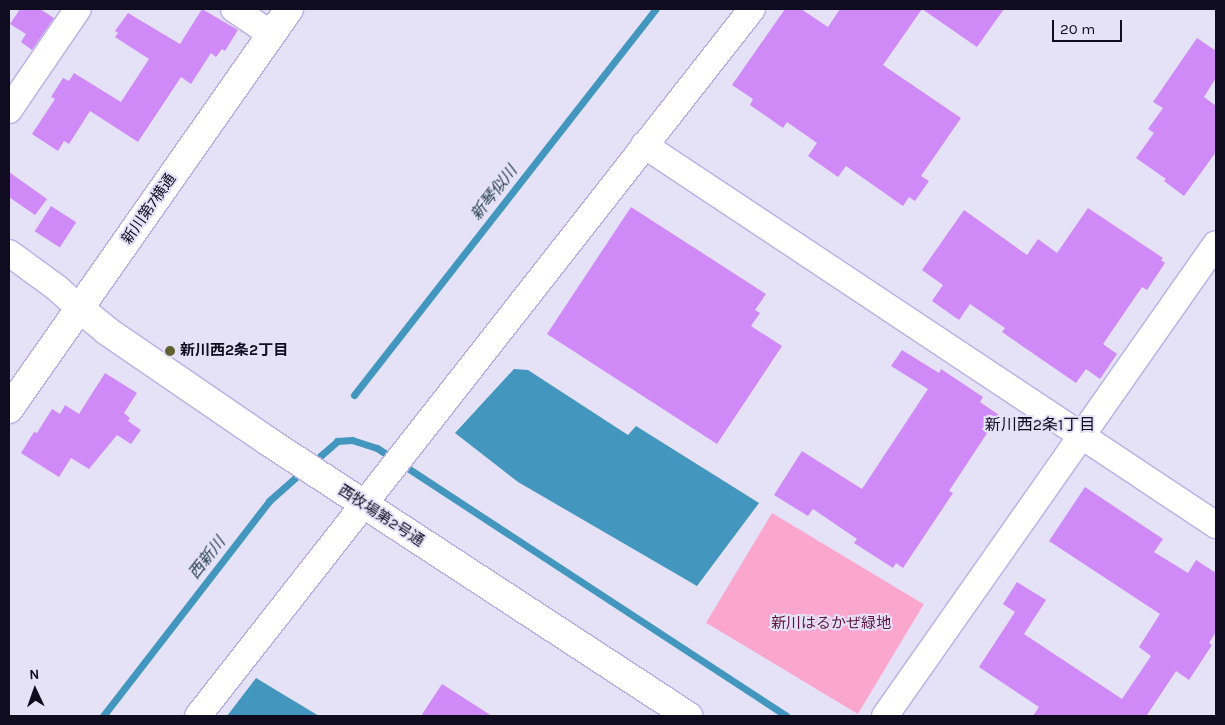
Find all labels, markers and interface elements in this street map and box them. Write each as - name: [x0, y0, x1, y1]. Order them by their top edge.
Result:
- scale bar: [1055, 10, 1125, 42]
- text: 20 m: [1060, 20, 1095, 38]
- water label: 新琴似川: [467, 162, 521, 224]
- street label: 新川第7横通: [118, 170, 180, 248]
- place label: 新川西2条2丁目: [180, 342, 288, 360]
- marker: 新川西2条2丁目: [164, 345, 176, 357]
- district label: 新川西2条1丁目: [985, 415, 1095, 435]
- street label: 西牧場第2号通: [335, 482, 427, 550]
- water label: 西新川: [185, 533, 229, 583]
- park label: 新川はるかぜ緑地: [771, 615, 891, 633]
- north arrow: [10, 665, 60, 715]
- text: N: [29, 666, 40, 683]

